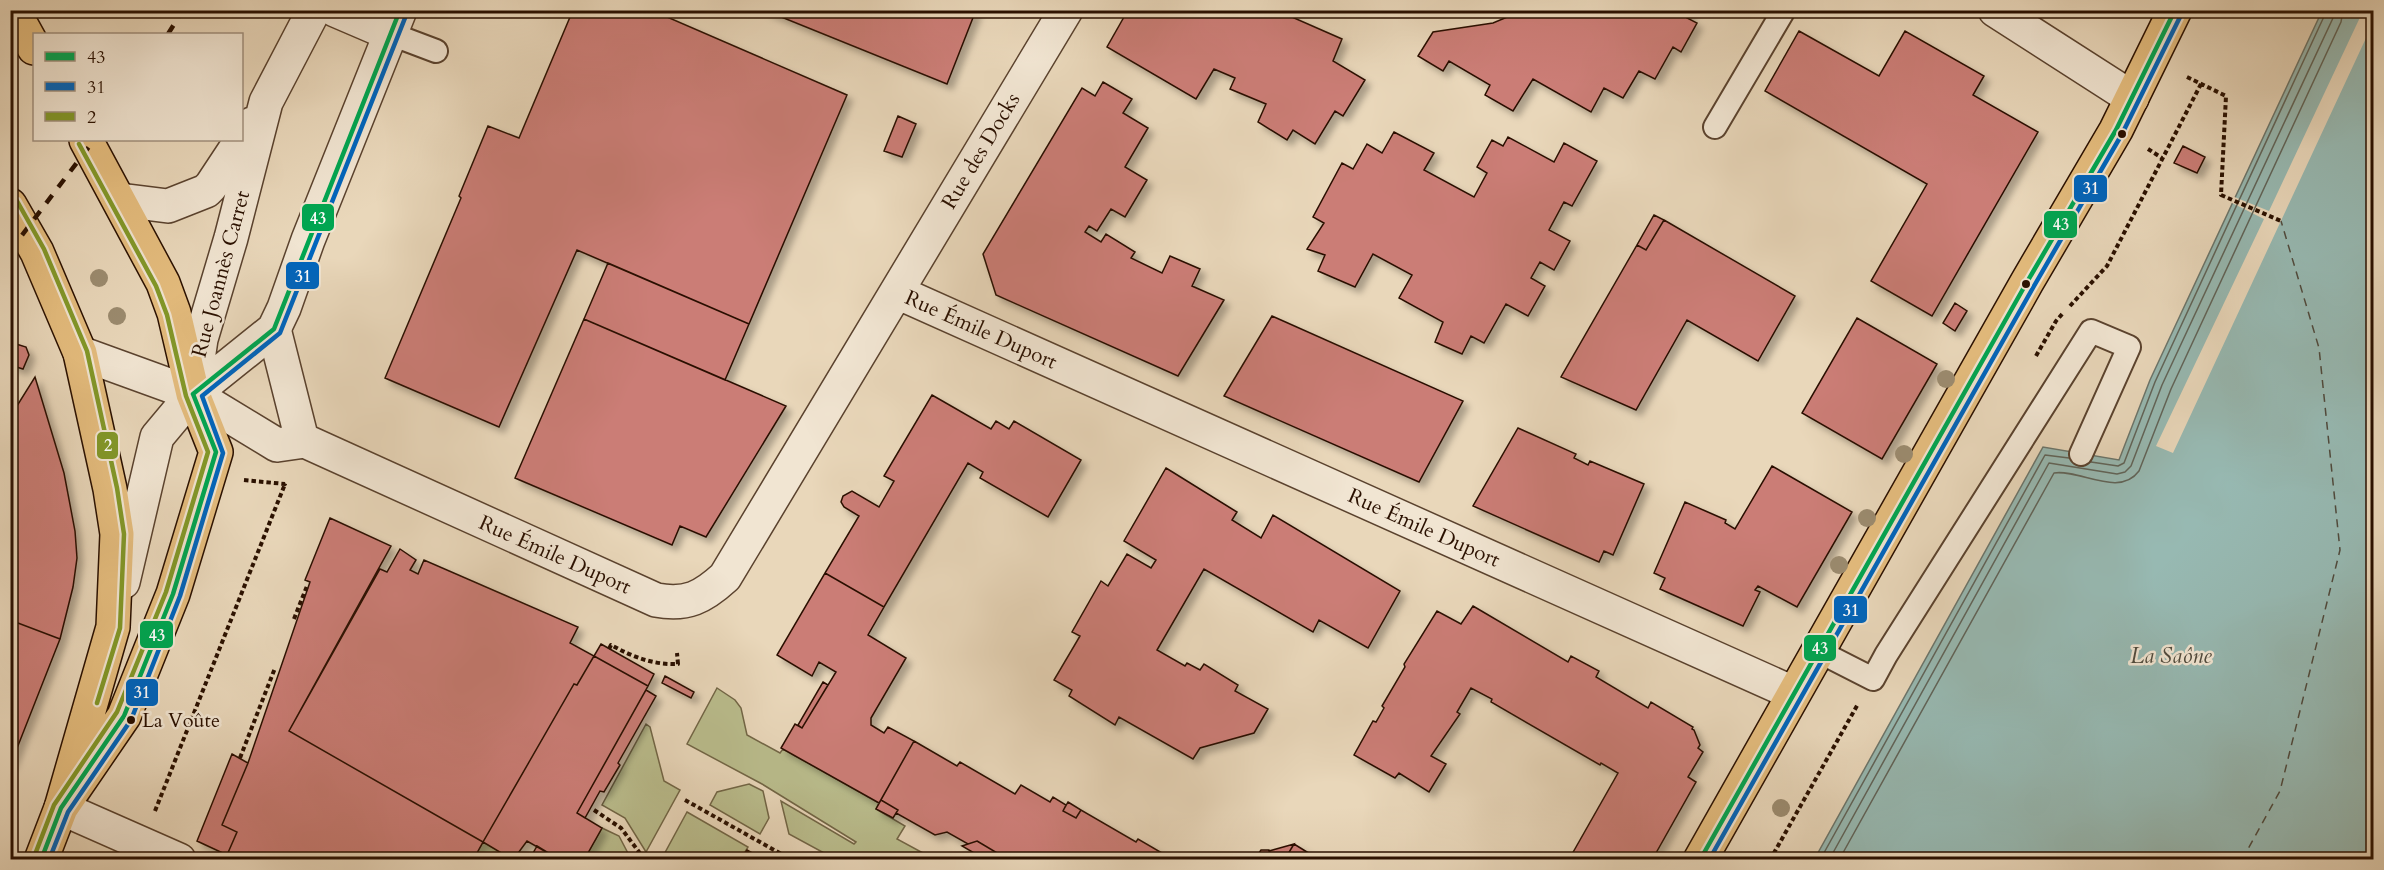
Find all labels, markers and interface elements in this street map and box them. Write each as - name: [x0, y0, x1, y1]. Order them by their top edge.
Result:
- legend: [33, 33, 243, 141]
- text: 43: [87, 45, 105, 70]
- text: 31: [87, 75, 105, 100]
- street label: Rue des Docks: [935, 87, 1027, 215]
- text: 2: [87, 105, 96, 130]
- unlabelled marker: [2116, 128, 2128, 140]
- line badge: 31: [2073, 174, 2108, 203]
- text: 31: [2083, 178, 2099, 200]
- street label: Rue Joannès Carret: [185, 187, 257, 361]
- line badge: 43: [301, 203, 335, 232]
- text: 43: [310, 208, 326, 230]
- line badge: 43: [2043, 210, 2078, 239]
- text: 43: [2053, 214, 2069, 236]
- line badge: 31: [285, 261, 320, 290]
- text: 31: [295, 266, 311, 288]
- unlabelled marker: [2020, 278, 2032, 290]
- street label: Rue Émile Duport: [900, 283, 1062, 377]
- line badge: 2: [96, 431, 119, 460]
- text: 2: [104, 435, 112, 457]
- street label: Rue Émile Duport: [1343, 481, 1505, 575]
- street label: Rue Émile Duport: [474, 508, 636, 602]
- line badge: 31: [1833, 595, 1868, 624]
- text: 31: [1843, 600, 1859, 622]
- line badge: 43: [139, 620, 174, 649]
- text: 43: [149, 625, 165, 647]
- line badge: 43: [1803, 634, 1837, 662]
- text: 43: [1812, 638, 1828, 660]
- water label: La Saône: [2130, 641, 2212, 671]
- line badge: 31: [125, 678, 159, 707]
- text: 31: [134, 682, 150, 704]
- place label: La Voûte: [142, 707, 220, 734]
- marker: La Voûte: [125, 714, 137, 726]

